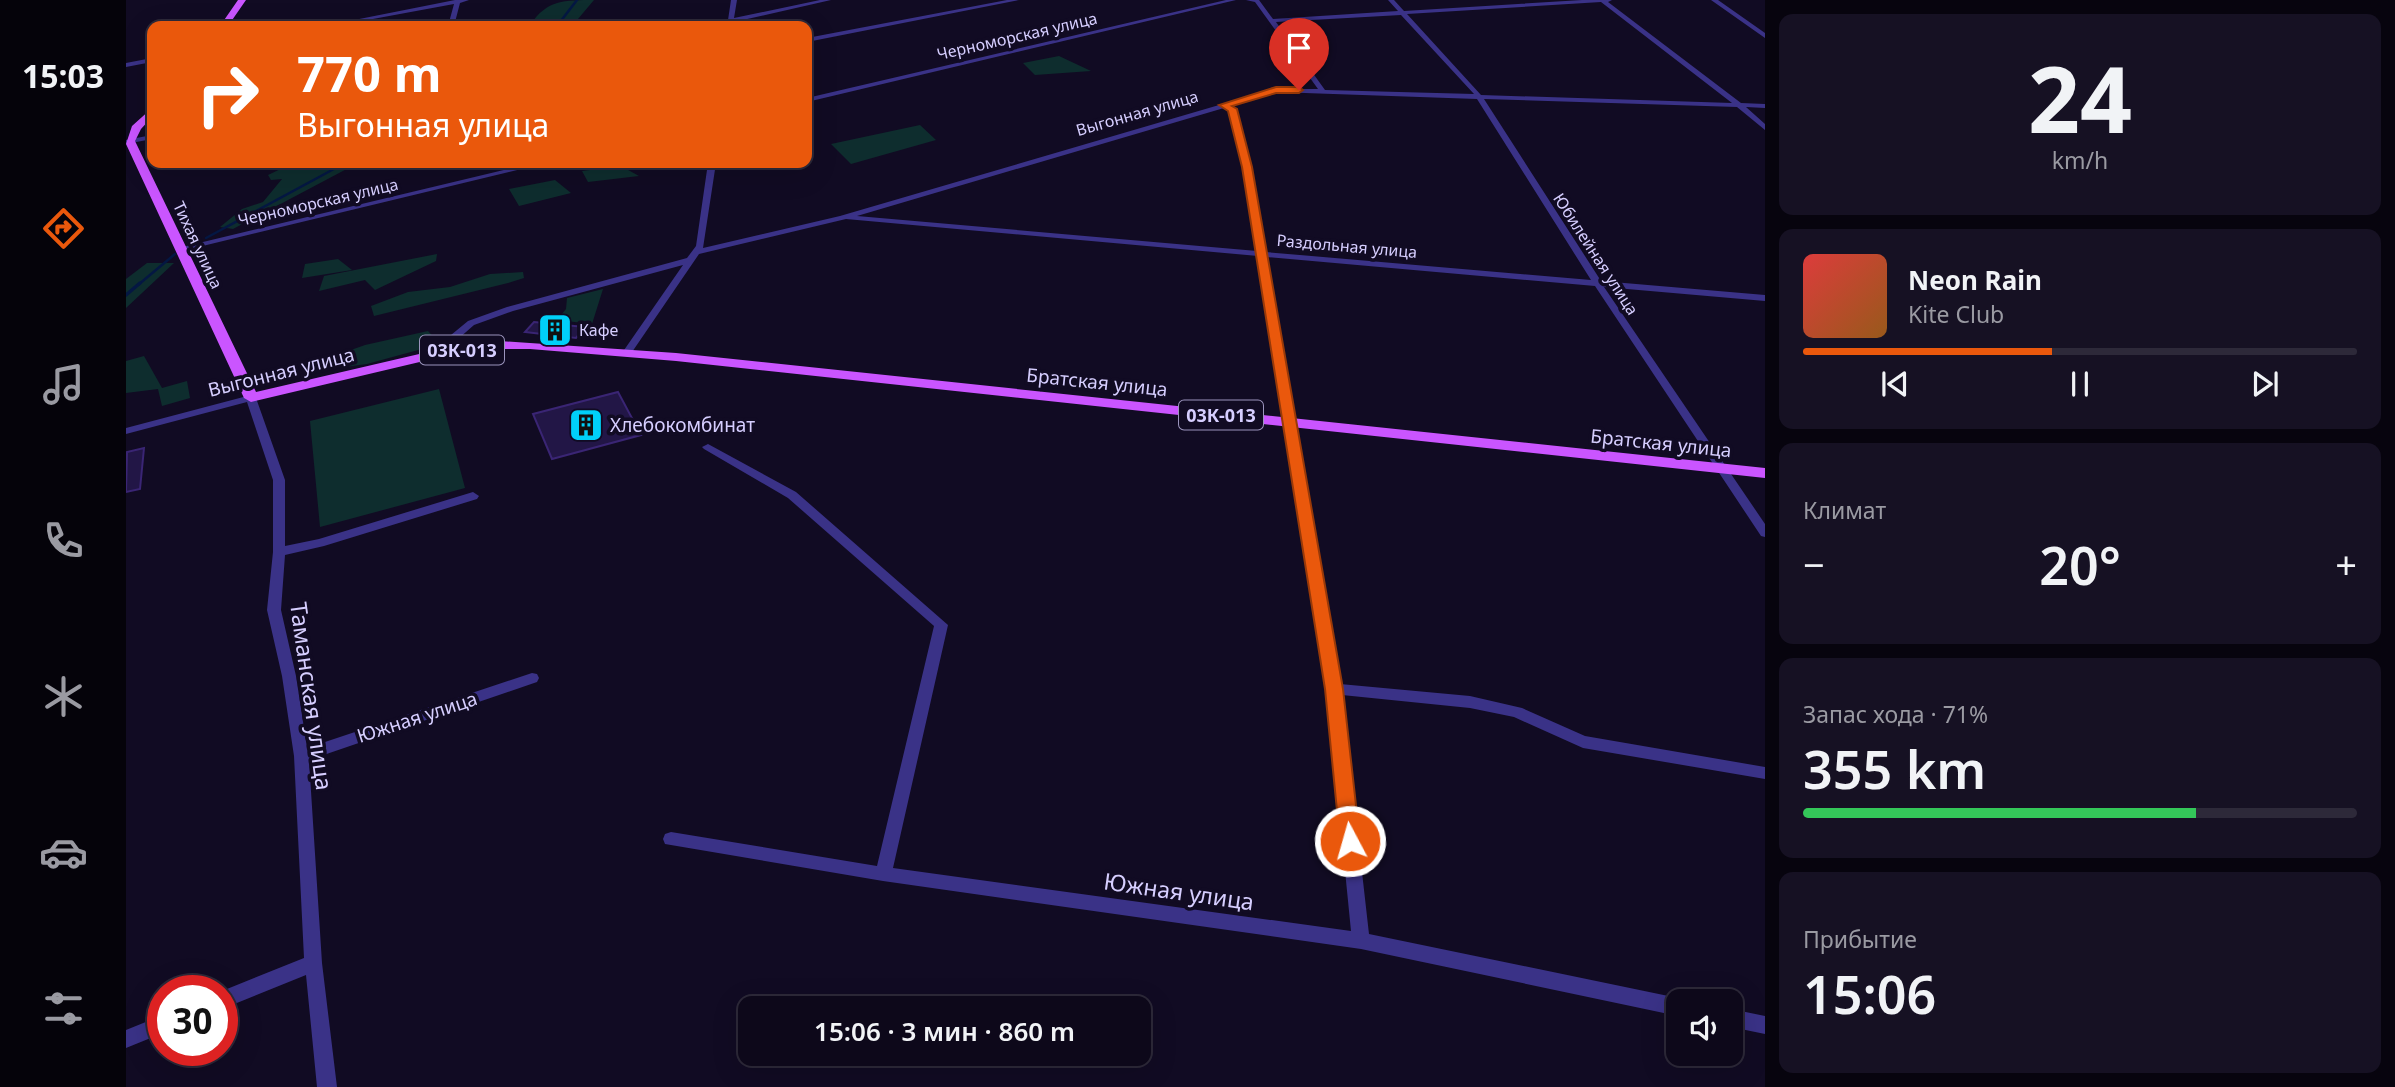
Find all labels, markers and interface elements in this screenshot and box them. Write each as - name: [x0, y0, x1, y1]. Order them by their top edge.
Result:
- street label: Черноморская улица: [935, 7, 1099, 65]
- pin: [1269, 18, 1329, 90]
- icon: arrive: [1280, 29, 1318, 67]
- text: 24: [2028, 36, 2132, 160]
- text: 770 m: [297, 40, 442, 106]
- icon: right: [182, 49, 273, 140]
- text: 15:03: [22, 54, 104, 97]
- street label: Выгонная улица: [1073, 85, 1201, 141]
- text: Выгонная улица: [297, 103, 549, 146]
- text: km/h: [2052, 144, 2108, 176]
- street label: Черноморская улица: [236, 173, 400, 231]
- street label: Юбилейная улица: [1548, 189, 1644, 319]
- street label: Тихая улица: [168, 198, 228, 292]
- icon: directions: [39, 204, 88, 253]
- street label: Раздольная улица: [1276, 229, 1418, 263]
- text: Neon Rain: [1908, 262, 2042, 298]
- text: Kite Club: [1908, 298, 2004, 330]
- building icon: Кафе: [536, 311, 574, 349]
- place label: Кафе: [579, 319, 619, 341]
- road number: 03К-013: [420, 336, 504, 364]
- street label: Выгонная улица: [205, 341, 357, 403]
- icon: music: [39, 360, 88, 409]
- street label: Братская улица: [1025, 362, 1169, 402]
- icon: previous: [1876, 365, 1914, 403]
- icon: pause: [2061, 365, 2099, 403]
- icon: next: [2246, 365, 2284, 403]
- road number: 03К-013: [1179, 400, 1263, 430]
- building icon: Хлебокомбинат: [567, 406, 605, 444]
- place label: Хлебокомбинат: [610, 412, 755, 438]
- street label: Братская улица: [1589, 423, 1733, 463]
- text: Климат: [1803, 494, 1886, 526]
- icon: phone: [39, 516, 88, 565]
- text: 20°: [2039, 529, 2121, 600]
- text: −: [1803, 538, 1825, 590]
- text: +: [2335, 538, 2357, 590]
- street label: Таманская улица: [283, 600, 341, 792]
- icon: climate: [39, 672, 88, 721]
- street label: Южная улица: [353, 685, 481, 749]
- text: Запас хода · 71%: [1803, 698, 1988, 730]
- text: 355 km: [1803, 733, 1986, 804]
- position arrow: [1313, 804, 1387, 878]
- icon: car: [39, 828, 88, 877]
- street label: Южная улица: [1102, 865, 1256, 917]
- text: Прибытие: [1803, 923, 1917, 955]
- text: 15:06: [1803, 958, 1936, 1029]
- speed limit sign: 30: [147, 975, 238, 1066]
- icon: filters: [39, 984, 88, 1033]
- map controls: [1666, 989, 1743, 1066]
- button: sound: [1666, 989, 1743, 1066]
- text: 15:06 · 3 мин · 860 m: [814, 1013, 1075, 1049]

